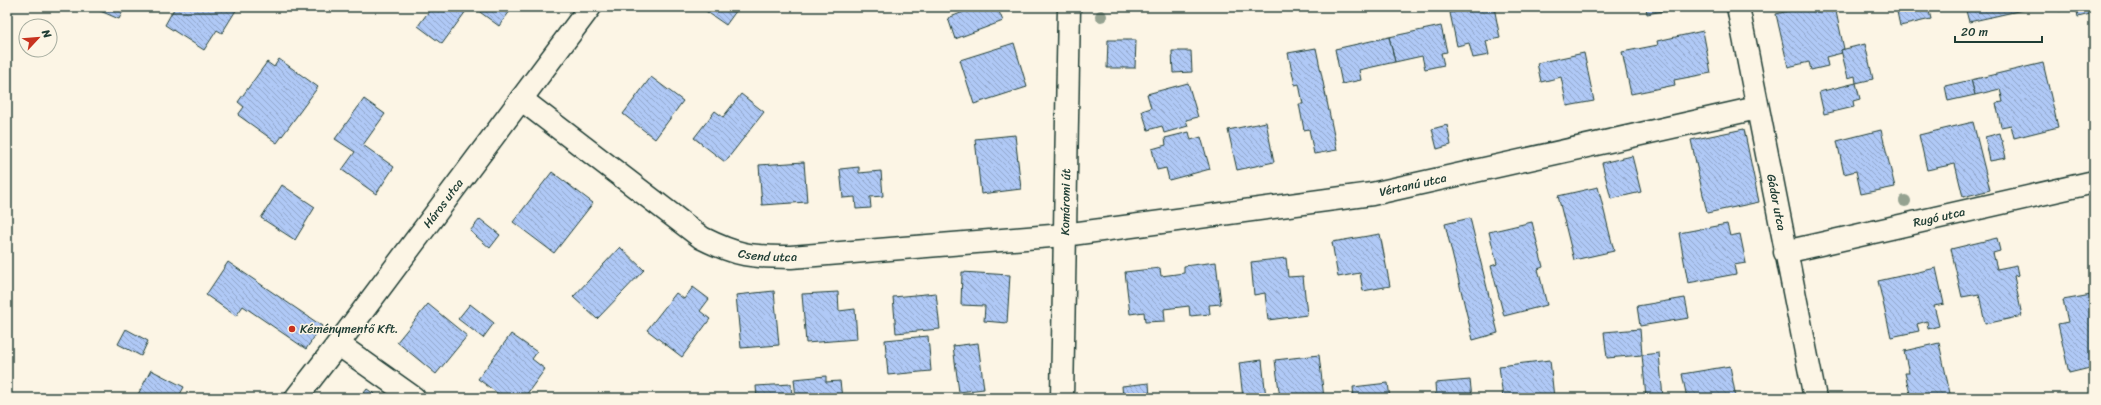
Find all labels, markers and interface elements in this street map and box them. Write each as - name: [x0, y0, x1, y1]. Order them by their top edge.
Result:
- north arrow: [18, 18, 58, 58]
- scale bar: [1955, 18, 2042, 44]
- text: 20 m: [1961, 21, 1988, 43]
- text: N: [36, 25, 57, 42]
- street label: Vértanú utca: [1377, 167, 1449, 203]
- street label: Komáromi út: [1054, 168, 1077, 236]
- street label: Gádor utca: [1760, 172, 1793, 232]
- street label: Háros utca: [417, 174, 469, 233]
- street label: Rugó utca: [1911, 201, 1967, 234]
- street label: Csend utca: [736, 242, 798, 268]
- place label: Kéménymentő Kft.: [300, 318, 398, 340]
- marker: Kéménymentő Kft.: [287, 324, 297, 334]

